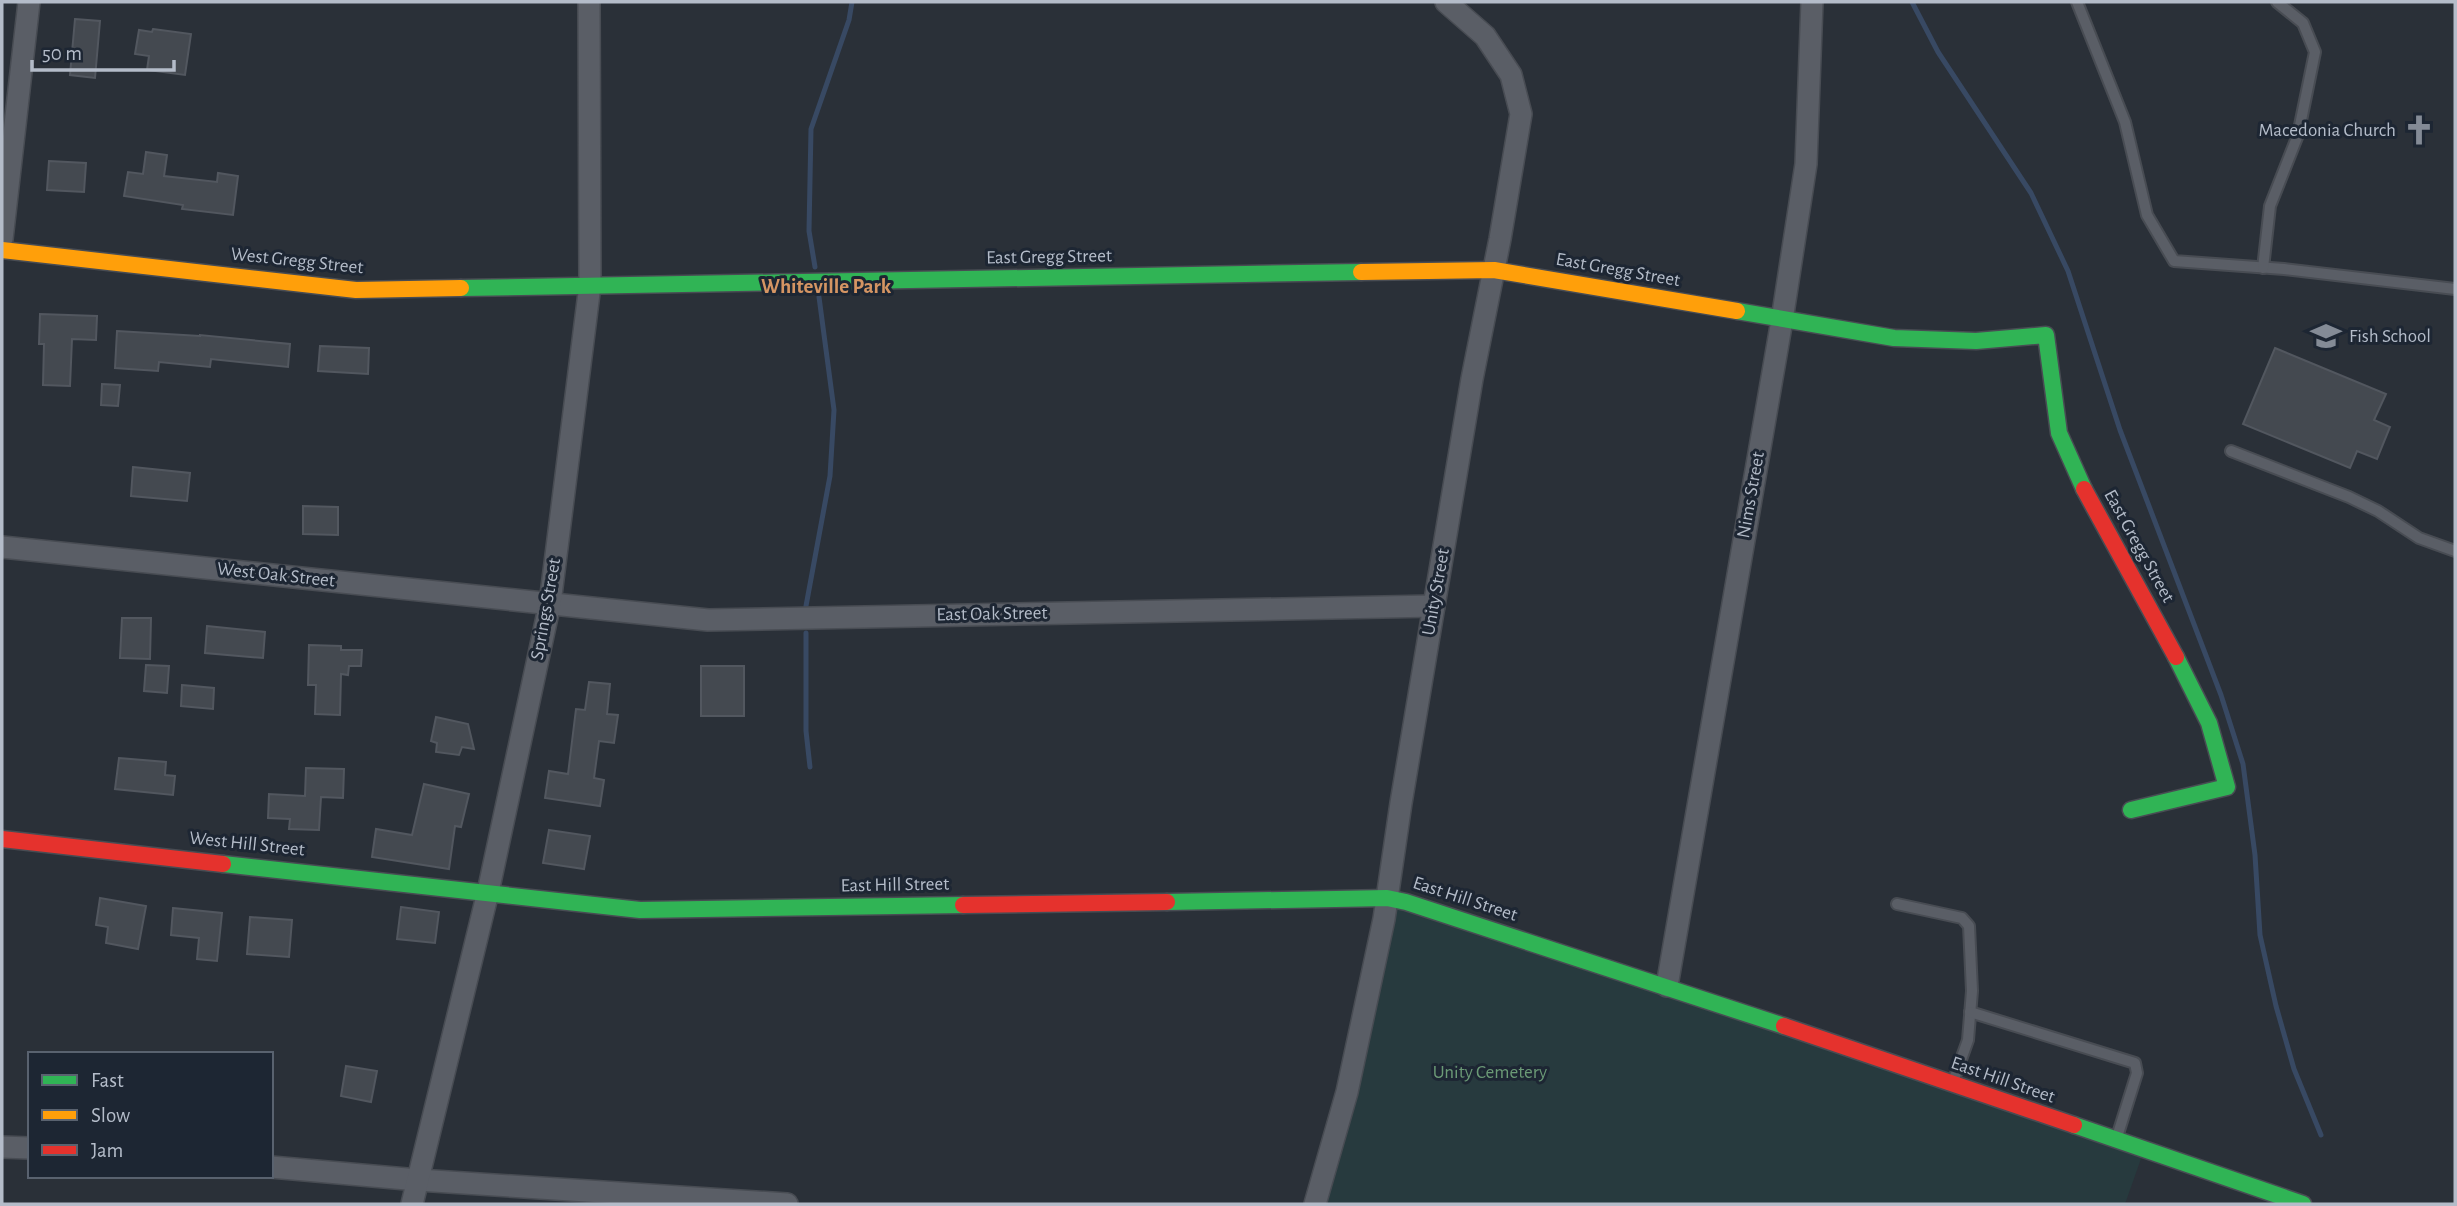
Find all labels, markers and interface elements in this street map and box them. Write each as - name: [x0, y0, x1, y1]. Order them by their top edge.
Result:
- scale bar: [32, 28, 173, 72]
- text: 50 m: [42, 43, 82, 64]
- church icon: Macedonia Church: [2402, 113, 2436, 147]
- place label: Macedonia Church: [2258, 121, 2396, 140]
- street label: West Gregg Street: [230, 245, 364, 277]
- street label: East Gregg Street: [986, 246, 1112, 268]
- street label: East Gregg Street: [1554, 250, 1682, 290]
- district label: Whiteville Park: [761, 276, 892, 297]
- school or university icon: Fish School: [2309, 319, 2343, 353]
- place label: Fish School: [2349, 327, 2431, 346]
- street label: Nims Street: [1734, 450, 1768, 540]
- street label: East Gregg Street: [2100, 486, 2178, 606]
- street label: Unity Street: [1419, 547, 1453, 637]
- street label: Springs Street: [528, 557, 564, 661]
- street label: West Oak Street: [216, 559, 336, 591]
- street label: East Oak Street: [936, 604, 1048, 624]
- street label: West Hill Street: [188, 828, 306, 860]
- street label: East Hill Street: [1410, 873, 1520, 925]
- street label: East Hill Street: [841, 875, 949, 895]
- legend: [28, 1052, 273, 1178]
- street label: East Hill Street: [1949, 1053, 2057, 1107]
- park label: Unity Cemetery: [1433, 1063, 1547, 1082]
- text: Fast: [91, 1070, 124, 1091]
- text: Slow: [91, 1105, 130, 1126]
- text: Jam: [91, 1140, 123, 1161]

